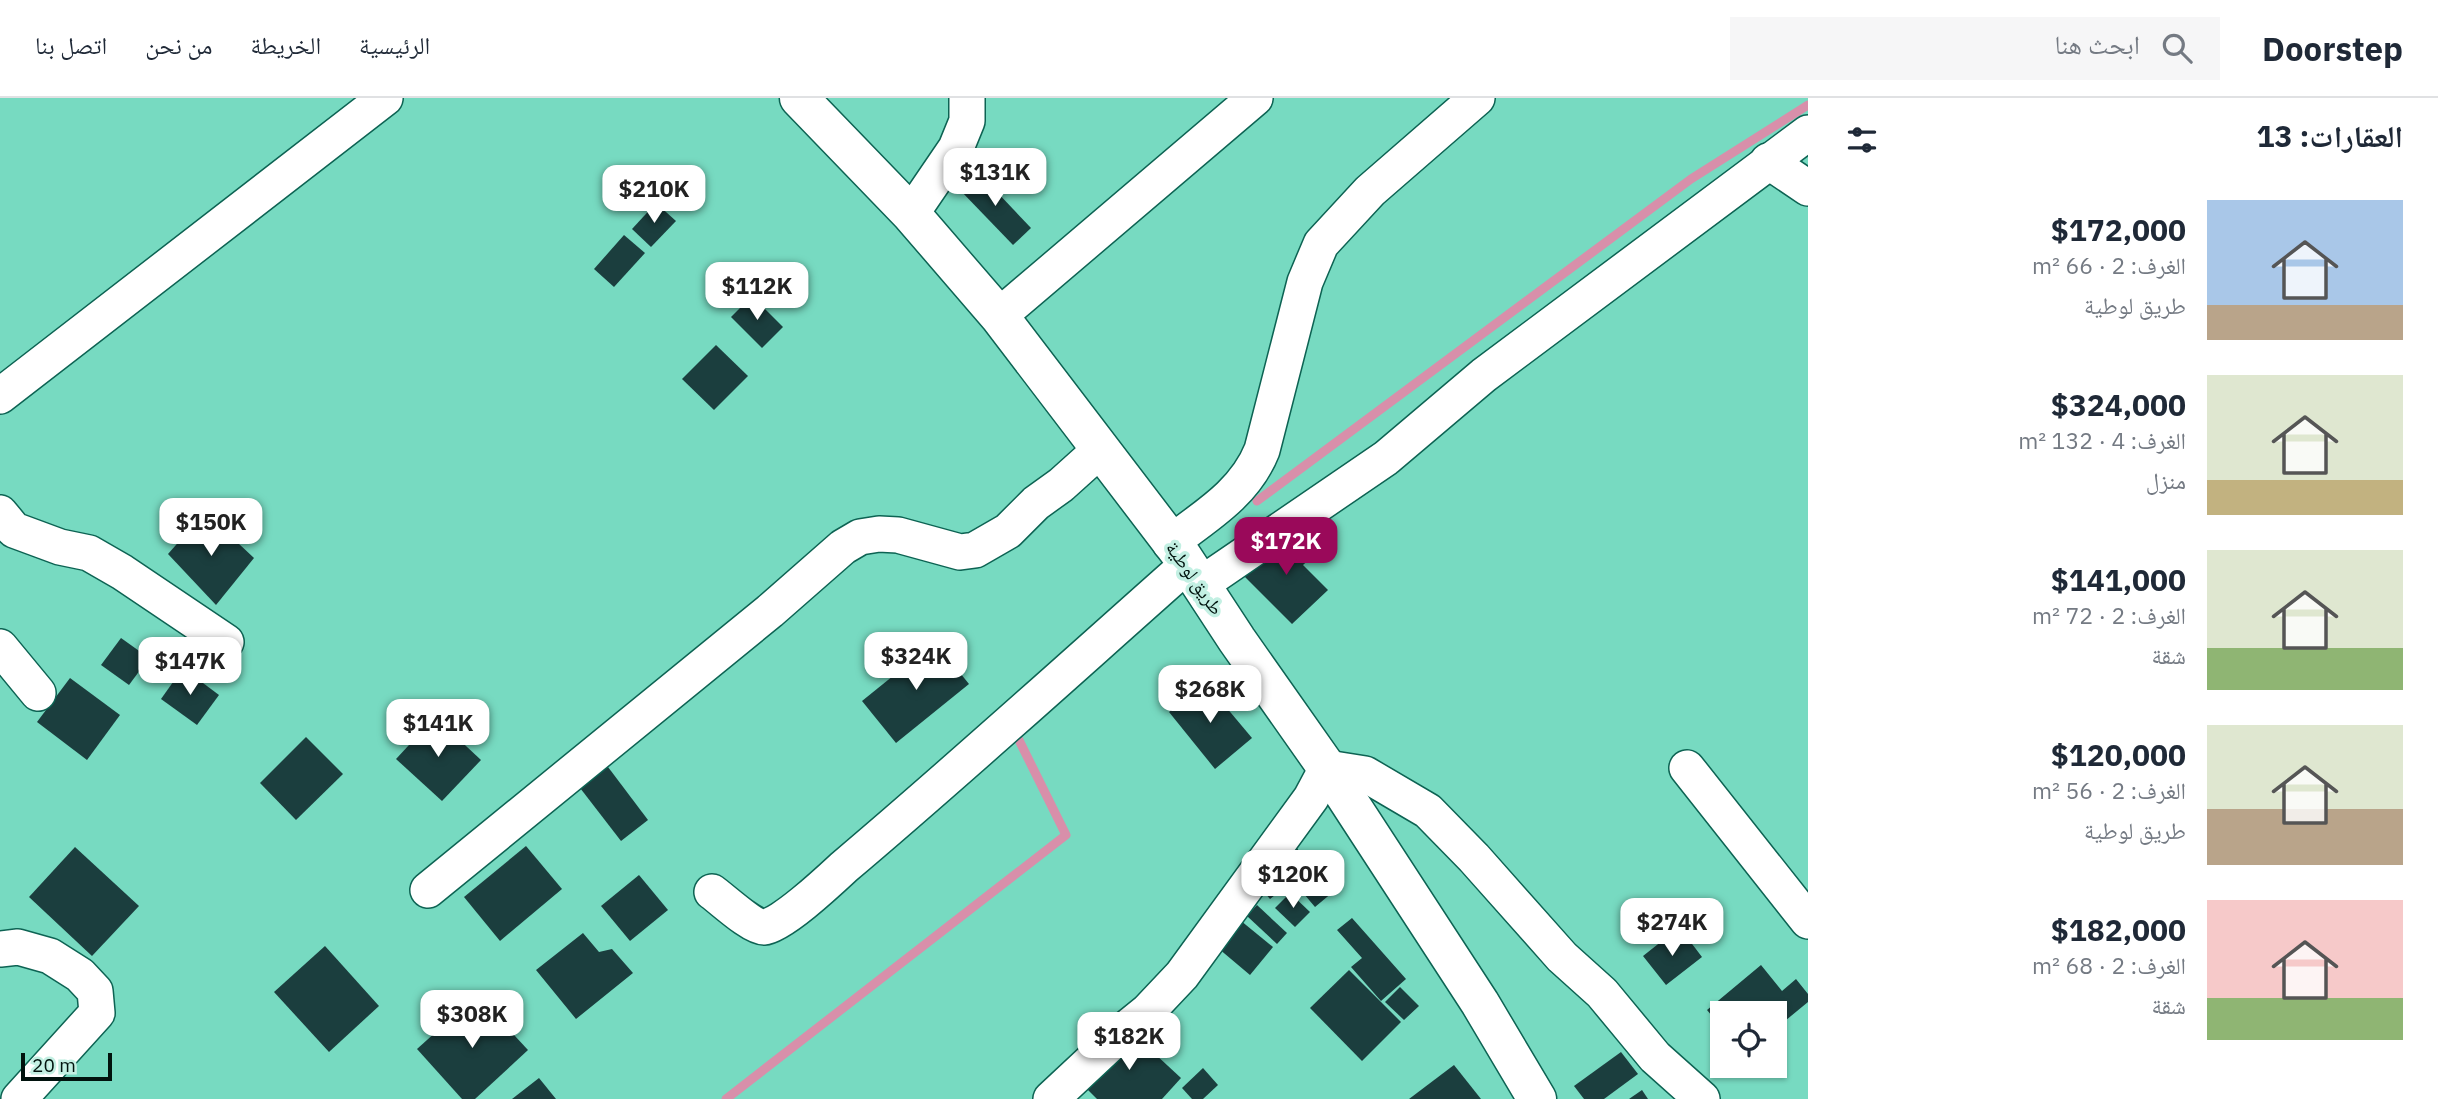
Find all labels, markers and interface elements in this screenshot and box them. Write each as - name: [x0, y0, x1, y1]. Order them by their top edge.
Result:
- search box: [1730, 17, 2220, 80]
- text: ابحث هنا: [2055, 27, 2140, 61]
- text: Doorstep: [2262, 27, 2403, 70]
- text: اتصل بنا: [35, 29, 107, 61]
- text: من نحن: [145, 29, 212, 61]
- text: الخريطة: [250, 29, 321, 61]
- text: الرئيسية: [359, 29, 430, 61]
- icon: search: [2158, 29, 2196, 67]
- text: العقارات: 13: [2257, 116, 2403, 155]
- icon: filters: [1843, 121, 1881, 159]
- pin: $131K: [946, 148, 1044, 208]
- text: $131K: [959, 156, 1031, 186]
- pin: $210K: [605, 166, 703, 225]
- text: $210K: [618, 173, 690, 203]
- text: $172,000: [2051, 210, 2186, 249]
- icon: home: [2263, 228, 2347, 312]
- text: الغرف: 2 · 66 m²: [2032, 250, 2186, 280]
- pin: $112K: [708, 262, 806, 322]
- text: $112K: [721, 270, 793, 300]
- text: طريق لوطية: [2084, 290, 2186, 320]
- text: $324,000: [2051, 385, 2186, 424]
- icon: home: [2263, 403, 2347, 487]
- text: الغرف: 4 · 132 m²: [2018, 425, 2186, 455]
- text: منزل: [2146, 465, 2186, 495]
- pin: $150K: [162, 498, 260, 558]
- text: $150K: [175, 506, 247, 536]
- pin: $172K: [1237, 518, 1335, 577]
- text: $172K: [1250, 525, 1322, 555]
- street label: طريق لوطية: [1161, 537, 1229, 619]
- text: $141,000: [2051, 560, 2186, 599]
- icon: home: [2263, 578, 2347, 662]
- text: الغرف: 2 · 72 m²: [2032, 600, 2186, 630]
- pin: $324K: [867, 632, 965, 692]
- pin: $147K: [141, 638, 239, 697]
- text: $324K: [880, 640, 952, 670]
- text: شقة: [2152, 640, 2186, 670]
- text: $147K: [154, 645, 226, 675]
- pin: $268K: [1161, 666, 1259, 725]
- text: $268K: [1174, 673, 1246, 703]
- pin: $141K: [389, 700, 487, 759]
- text: $141K: [402, 707, 474, 737]
- text: $120,000: [2051, 735, 2186, 774]
- icon: home: [2263, 753, 2347, 837]
- text: الغرف: 2 · 56 m²: [2032, 775, 2186, 805]
- text: طريق لوطية: [2084, 815, 2186, 845]
- pin: $120K: [1244, 850, 1342, 910]
- text: $120K: [1257, 858, 1329, 888]
- pin: $274K: [1623, 898, 1721, 958]
- text: $274K: [1636, 906, 1708, 936]
- text: $182,000: [2051, 910, 2186, 949]
- icon: home: [2263, 928, 2347, 1012]
- text: الغرف: 2 · 68 m²: [2032, 950, 2186, 980]
- pin: $308K: [423, 990, 521, 1050]
- text: شقة: [2152, 990, 2186, 1020]
- text: $308K: [436, 998, 508, 1028]
- map controls: [1710, 1001, 1787, 1078]
- button: locate: [1710, 1001, 1787, 1078]
- pin: $182K: [1080, 1012, 1178, 1072]
- text: $182K: [1093, 1020, 1165, 1050]
- scale bar: [21, 1050, 112, 1082]
- text: 20 m: [32, 1053, 76, 1077]

